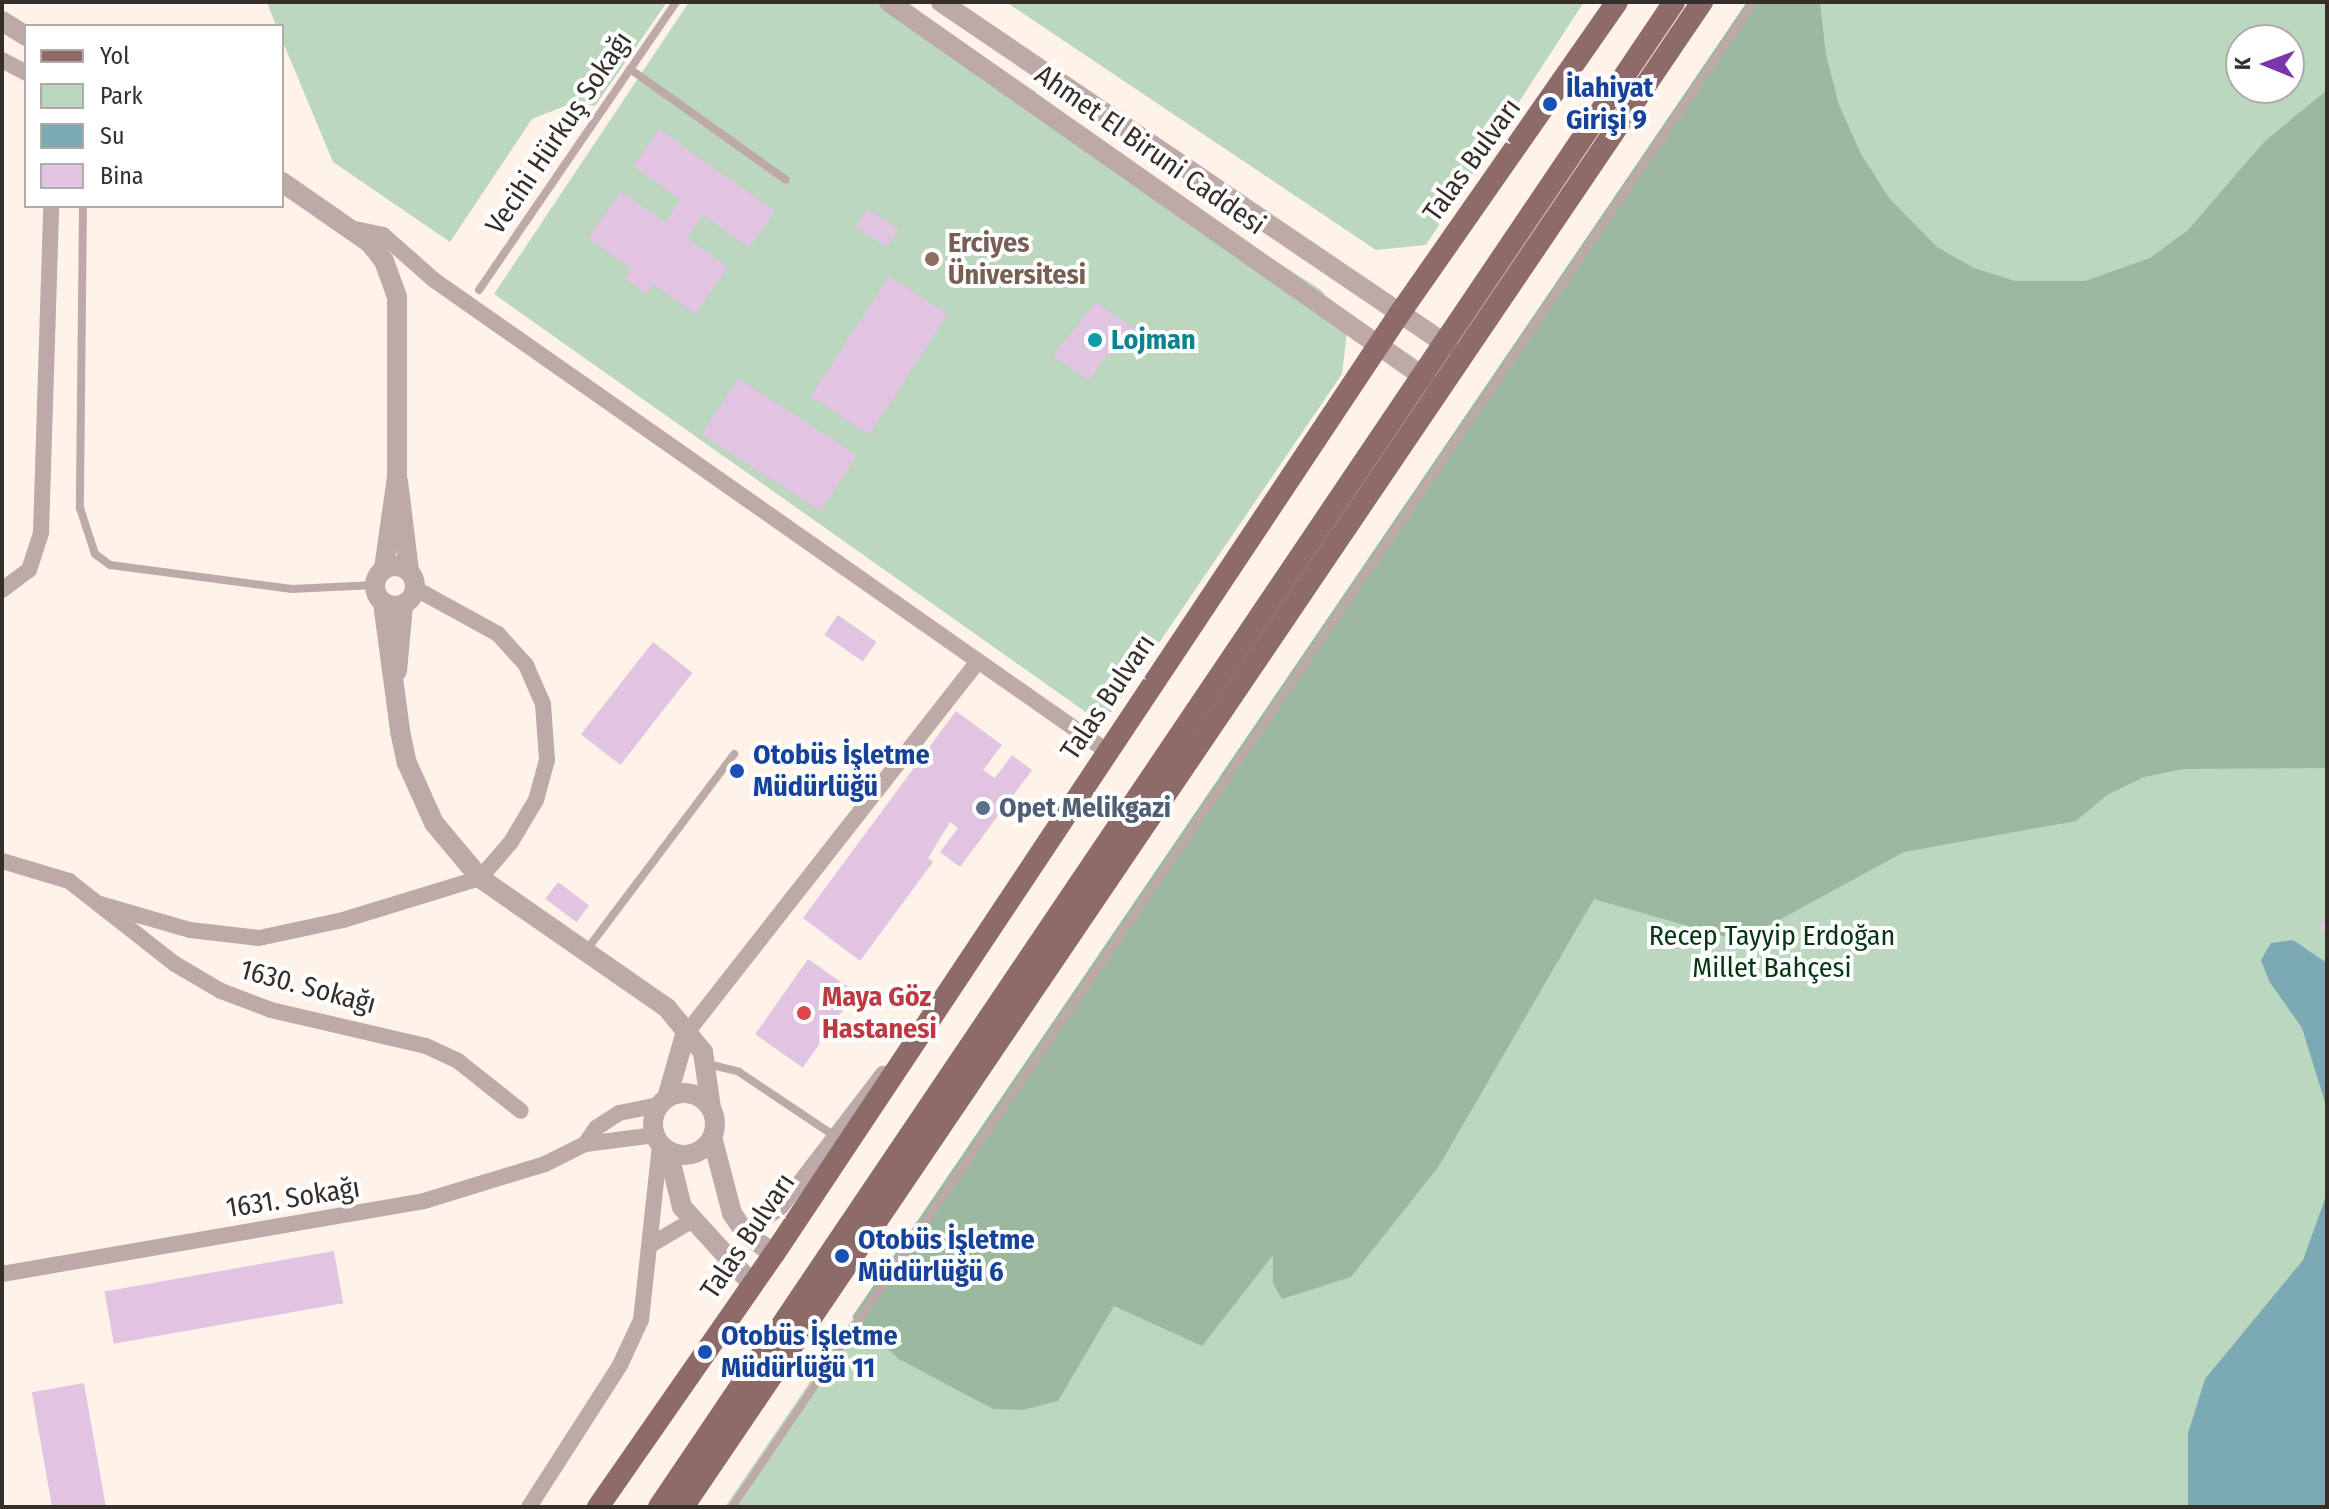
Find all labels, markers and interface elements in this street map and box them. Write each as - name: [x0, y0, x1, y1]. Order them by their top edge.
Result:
- legend: [24, 24, 284, 208]
- north arrow: [2225, 24, 2305, 104]
- street label: Vecihi Hürkuş Sokağı: [479, 25, 639, 241]
- text: Yol: [100, 42, 130, 70]
- text: K: [2229, 57, 2256, 70]
- street label: Ahmet El Biruni Caddesi: [1028, 58, 1272, 242]
- place label: İlahiyat Girişi 9: [1566, 71, 1653, 137]
- text: Park: [100, 82, 143, 110]
- street label: Talas Bulvarı: [1416, 92, 1528, 228]
- marker: İlahiyat Girişi 9: [1541, 95, 1559, 113]
- text: Su: [100, 122, 124, 150]
- text: Bina: [100, 162, 144, 190]
- place label: Erciyes Üniversitesi: [948, 226, 1086, 292]
- marker: Erciyes Üniversitesi: [923, 250, 941, 268]
- place label: Lojman: [1111, 323, 1196, 357]
- marker: Lojman: [1086, 331, 1104, 349]
- street label: Talas Bulvarı: [1054, 628, 1162, 766]
- place label: Otobüs İşletme Müdürlüğü: [753, 738, 930, 804]
- marker: Otobüs İşletme Müdürlüğü: [728, 762, 746, 780]
- place label: Opet Melikgazi: [999, 791, 1171, 825]
- marker: Opet Melikgazi: [974, 799, 992, 817]
- park label: Recep Tayyip Erdoğan Millet Bahçesi: [1649, 919, 1895, 985]
- street label: 1630. Sokağı: [236, 953, 380, 1021]
- place label: Maya Göz Hastanesi: [822, 980, 937, 1046]
- marker: Maya Göz Hastanesi: [793, 1002, 815, 1024]
- street label: Talas Bulvarı: [694, 1167, 802, 1305]
- street label: 1631. Sokağı: [224, 1171, 362, 1225]
- place label: Otobüs İşletme Müdürlüğü 6: [858, 1223, 1035, 1289]
- marker: Otobüs İşletme Müdürlüğü 6: [833, 1247, 851, 1265]
- place label: Otobüs İşletme Müdürlüğü 11: [721, 1319, 898, 1385]
- marker: Otobüs İşletme Müdürlüğü 11: [696, 1343, 714, 1361]

